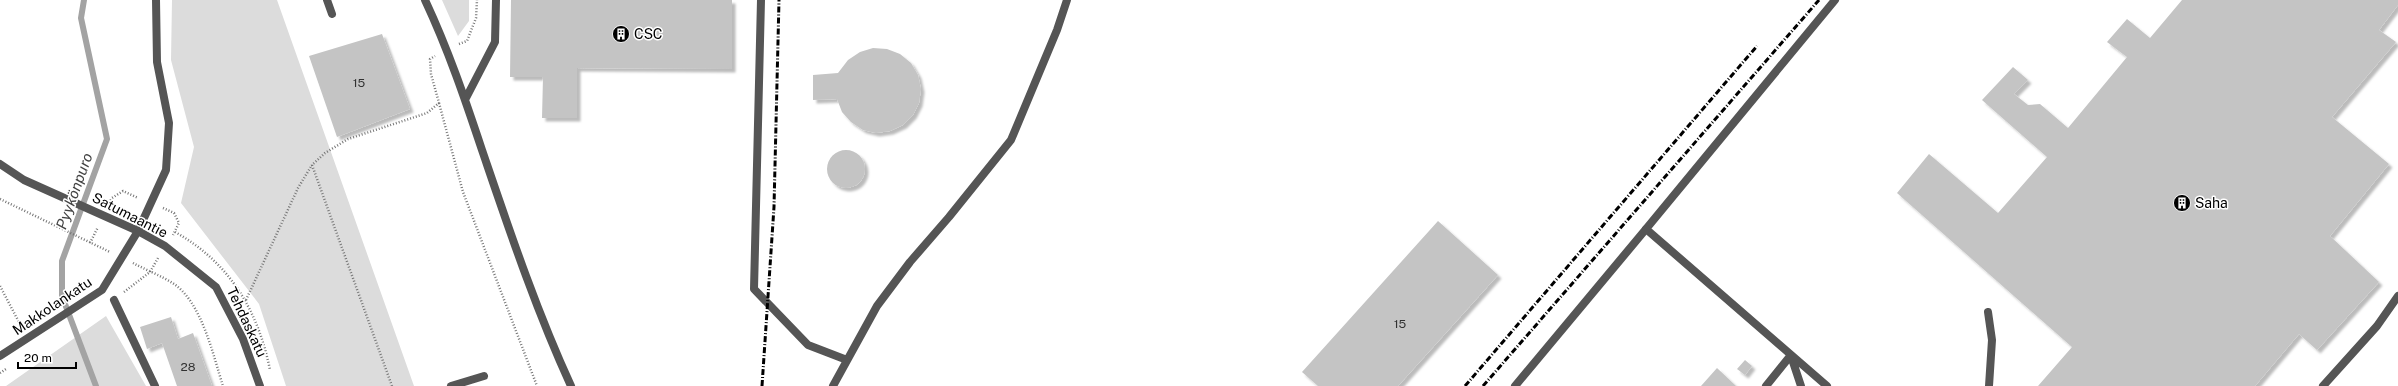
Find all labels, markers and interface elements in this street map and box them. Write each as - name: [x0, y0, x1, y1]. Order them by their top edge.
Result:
- building icon: CSC: [611, 24, 631, 44]
- place label: CSC: [634, 26, 662, 42]
- house number: 15: [353, 76, 366, 90]
- water label: Pyykönpuro: [52, 150, 96, 232]
- street label: Satumaantie: [90, 189, 170, 241]
- building icon: Saha: [2172, 193, 2192, 213]
- place label: Saha: [2195, 195, 2228, 211]
- street label: Makkolankatu: [9, 274, 95, 338]
- street label: Tehdaskatu: [224, 285, 270, 359]
- house number: 15: [1394, 317, 1407, 331]
- scale bar: [18, 344, 76, 370]
- text: 20 m: [24, 351, 52, 365]
- house number: 28: [181, 360, 196, 374]

